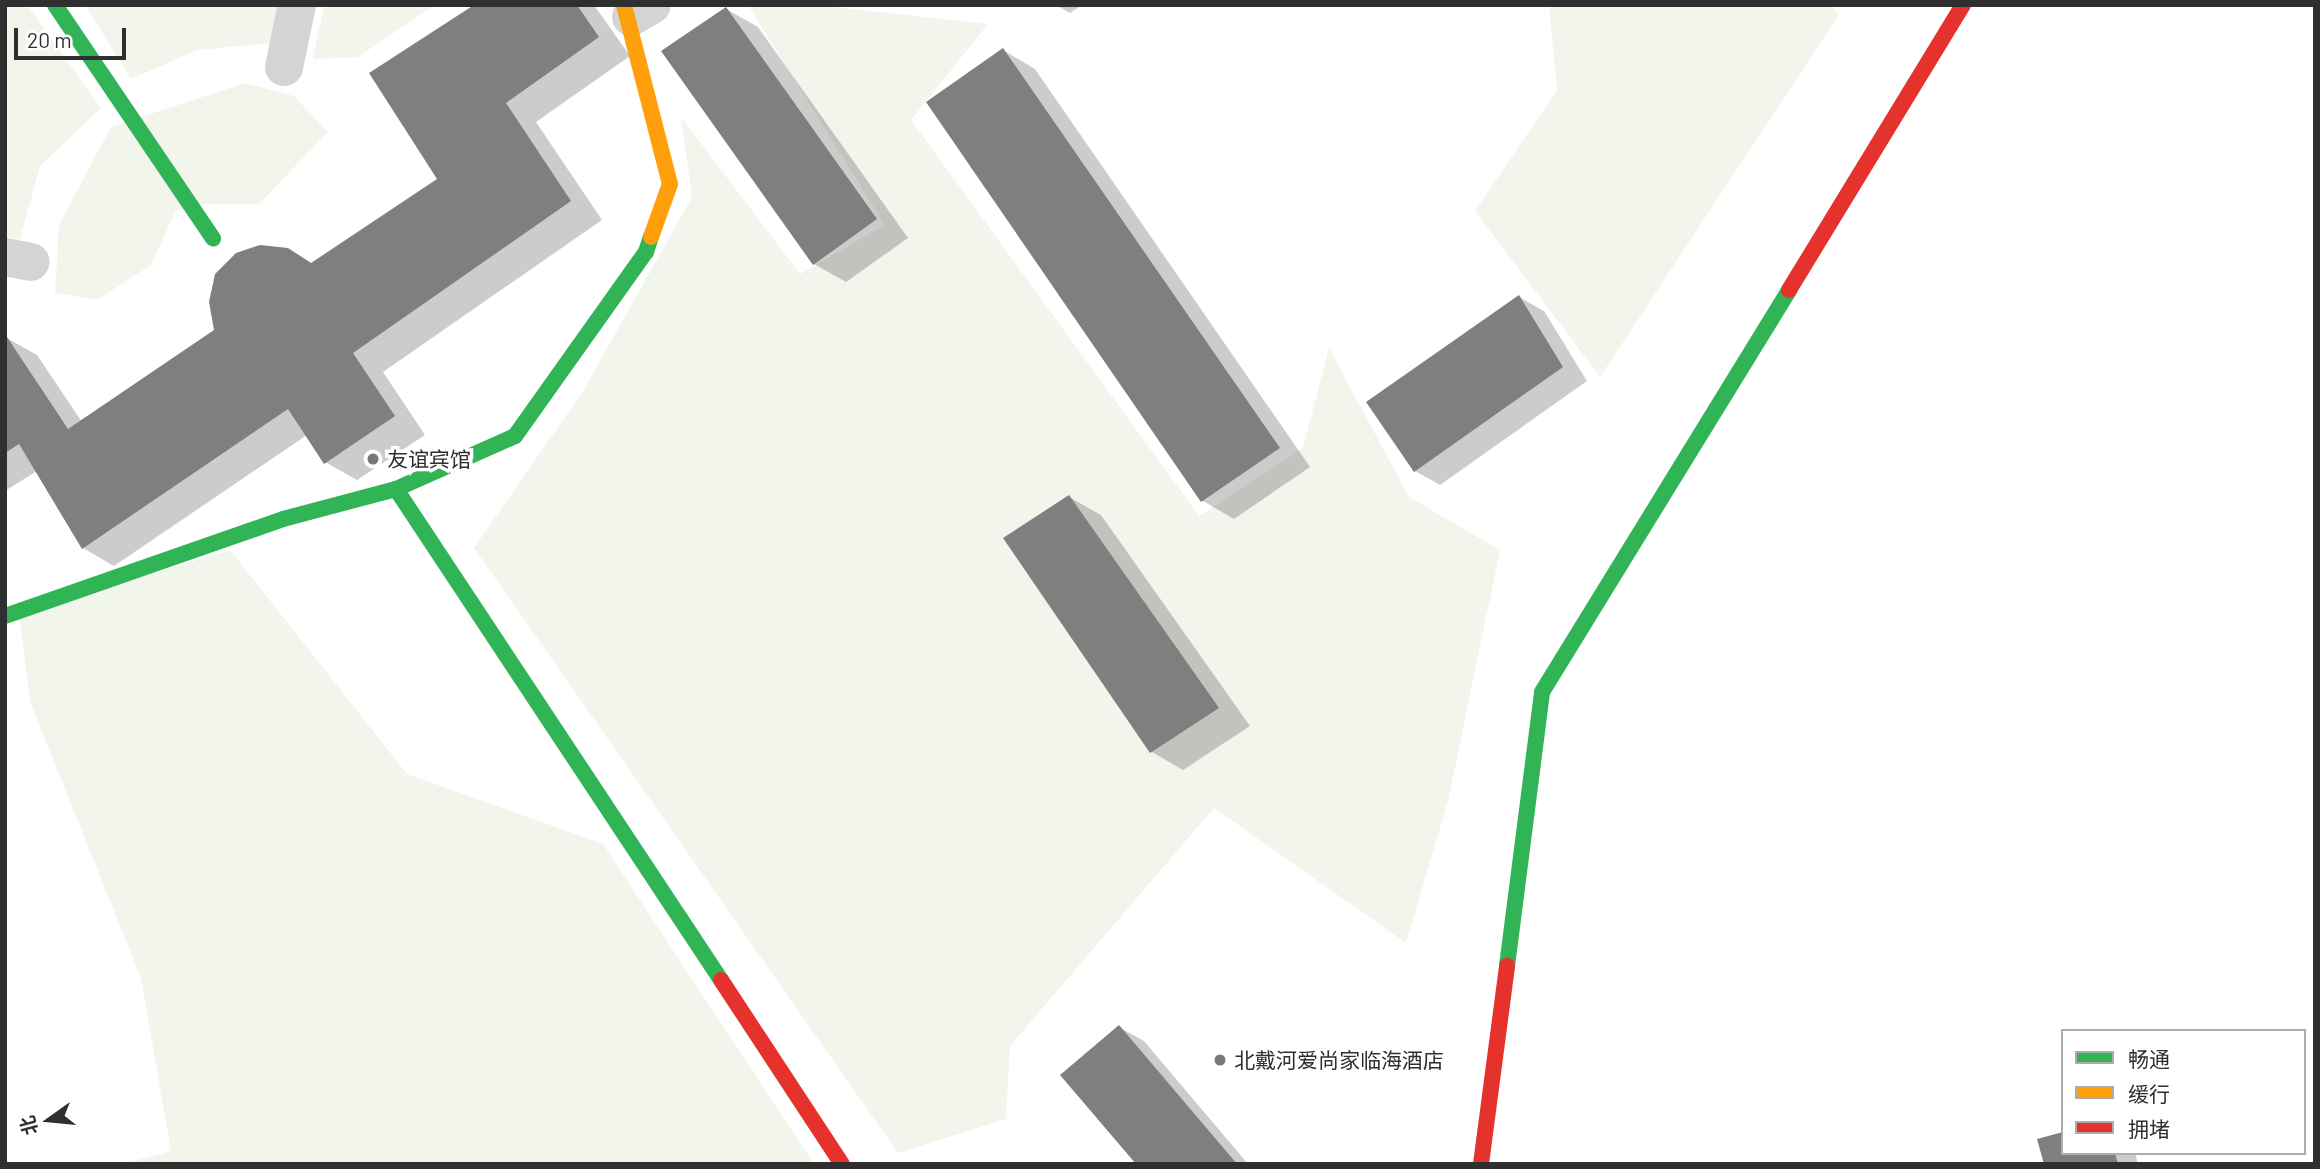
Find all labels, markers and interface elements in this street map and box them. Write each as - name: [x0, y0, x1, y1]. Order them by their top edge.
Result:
- scale bar: [18, 14, 130, 58]
- text: 20 m: [27, 27, 72, 52]
- place label: 友谊宾馆: [387, 446, 471, 472]
- marker: 友谊宾馆: [365, 451, 381, 467]
- legend: [2061, 1029, 2306, 1155]
- text: 畅通: [2128, 1046, 2170, 1071]
- place label: 北戴河爱尚家临海酒店: [1234, 1047, 1444, 1073]
- marker: 北戴河爱尚家临海酒店: [1212, 1052, 1228, 1068]
- text: 缓行: [2128, 1081, 2170, 1106]
- north arrow: [14, 1085, 84, 1155]
- text: 北: [15, 1113, 42, 1138]
- text: 拥堵: [2128, 1116, 2170, 1141]

